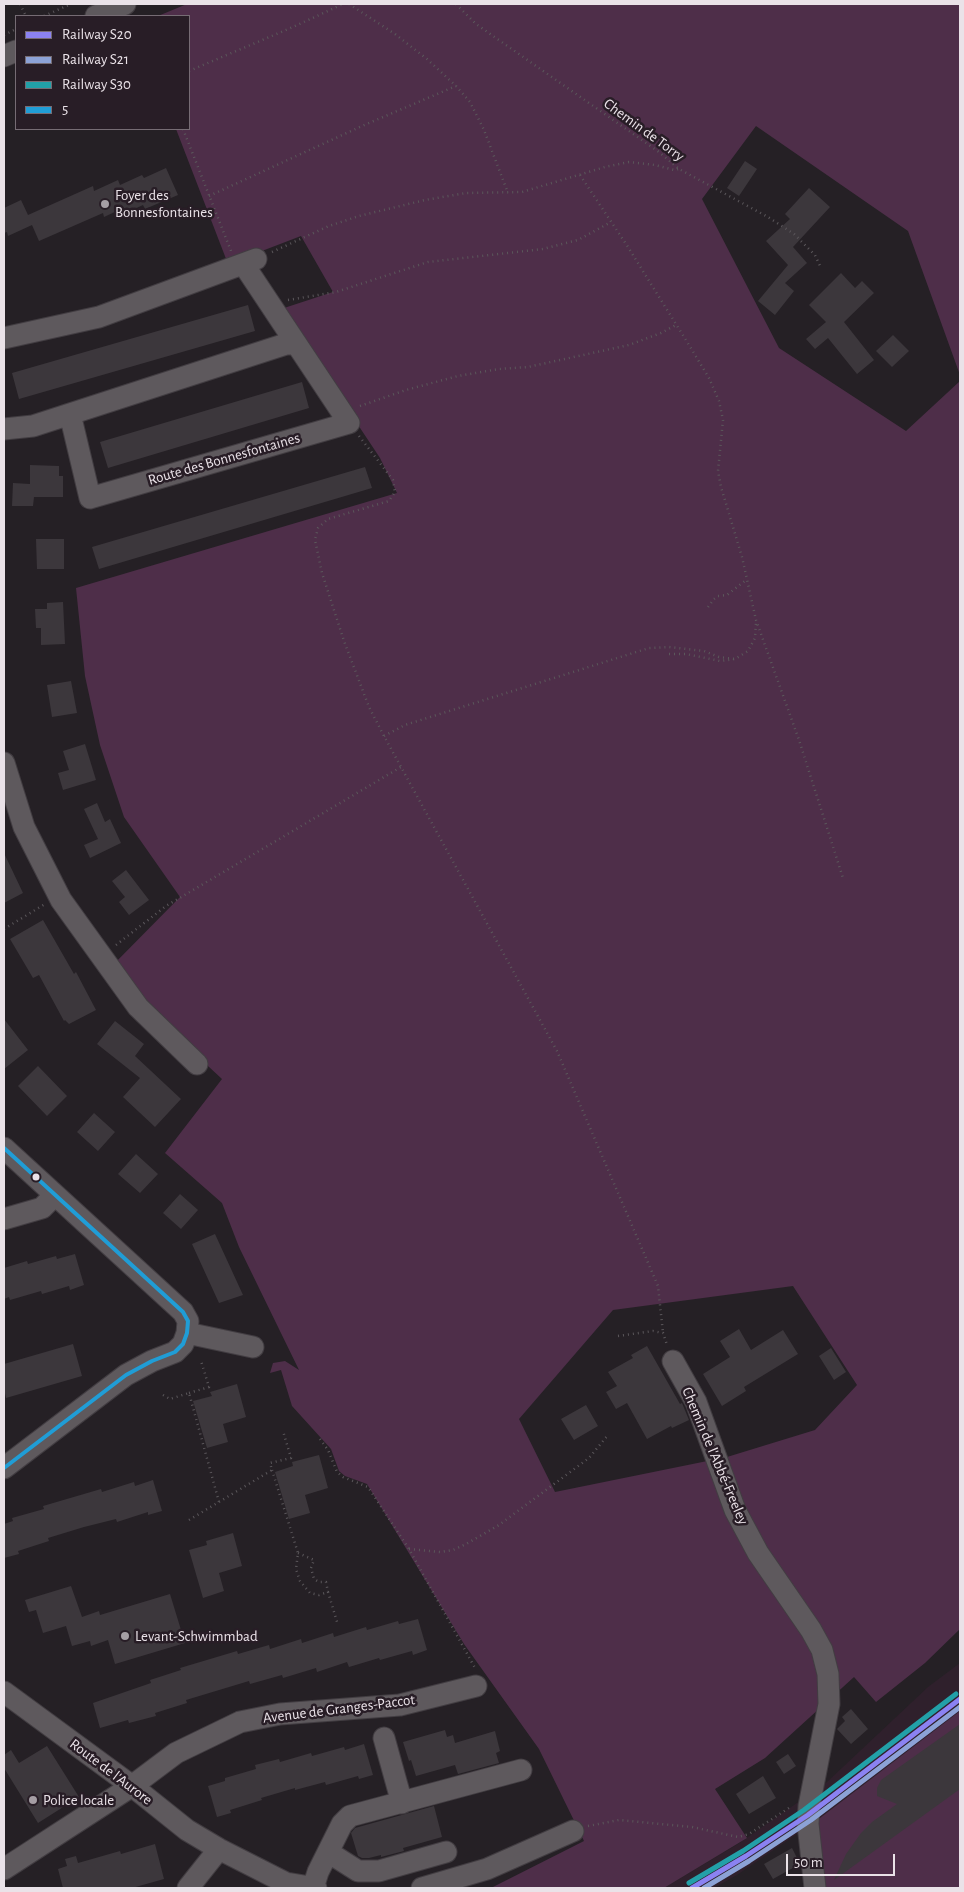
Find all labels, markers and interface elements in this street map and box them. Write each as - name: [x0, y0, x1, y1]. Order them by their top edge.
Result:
- legend: [15, 15, 190, 130]
- text: Railway S20: [62, 27, 132, 42]
- text: Railway S21: [62, 52, 129, 67]
- text: Railway S30: [62, 77, 131, 92]
- street label: Chemin de Torry: [600, 95, 688, 165]
- text: 5: [62, 102, 68, 117]
- place label: Foyer des Bonnesfontaines: [115, 186, 213, 221]
- marker: Foyer des Bonnesfontaines: [99, 198, 111, 210]
- street label: Route des Bonnesfontaines: [146, 429, 302, 489]
- unlabelled marker: [31, 1172, 41, 1182]
- street label: Chemin de l'Abbé-Freeley: [678, 1385, 752, 1527]
- place label: Levant-Schwimmbad: [135, 1627, 258, 1645]
- marker: Levant-Schwimmbad: [119, 1630, 131, 1642]
- street label: Avenue de Granges-Paccot: [262, 1691, 416, 1727]
- street label: Route de l'Aurore: [66, 1735, 156, 1809]
- place label: Police locale: [43, 1791, 114, 1809]
- marker: Police locale: [27, 1794, 39, 1806]
- scale bar: [789, 1844, 898, 1876]
- text: 50 m: [794, 1855, 823, 1870]

